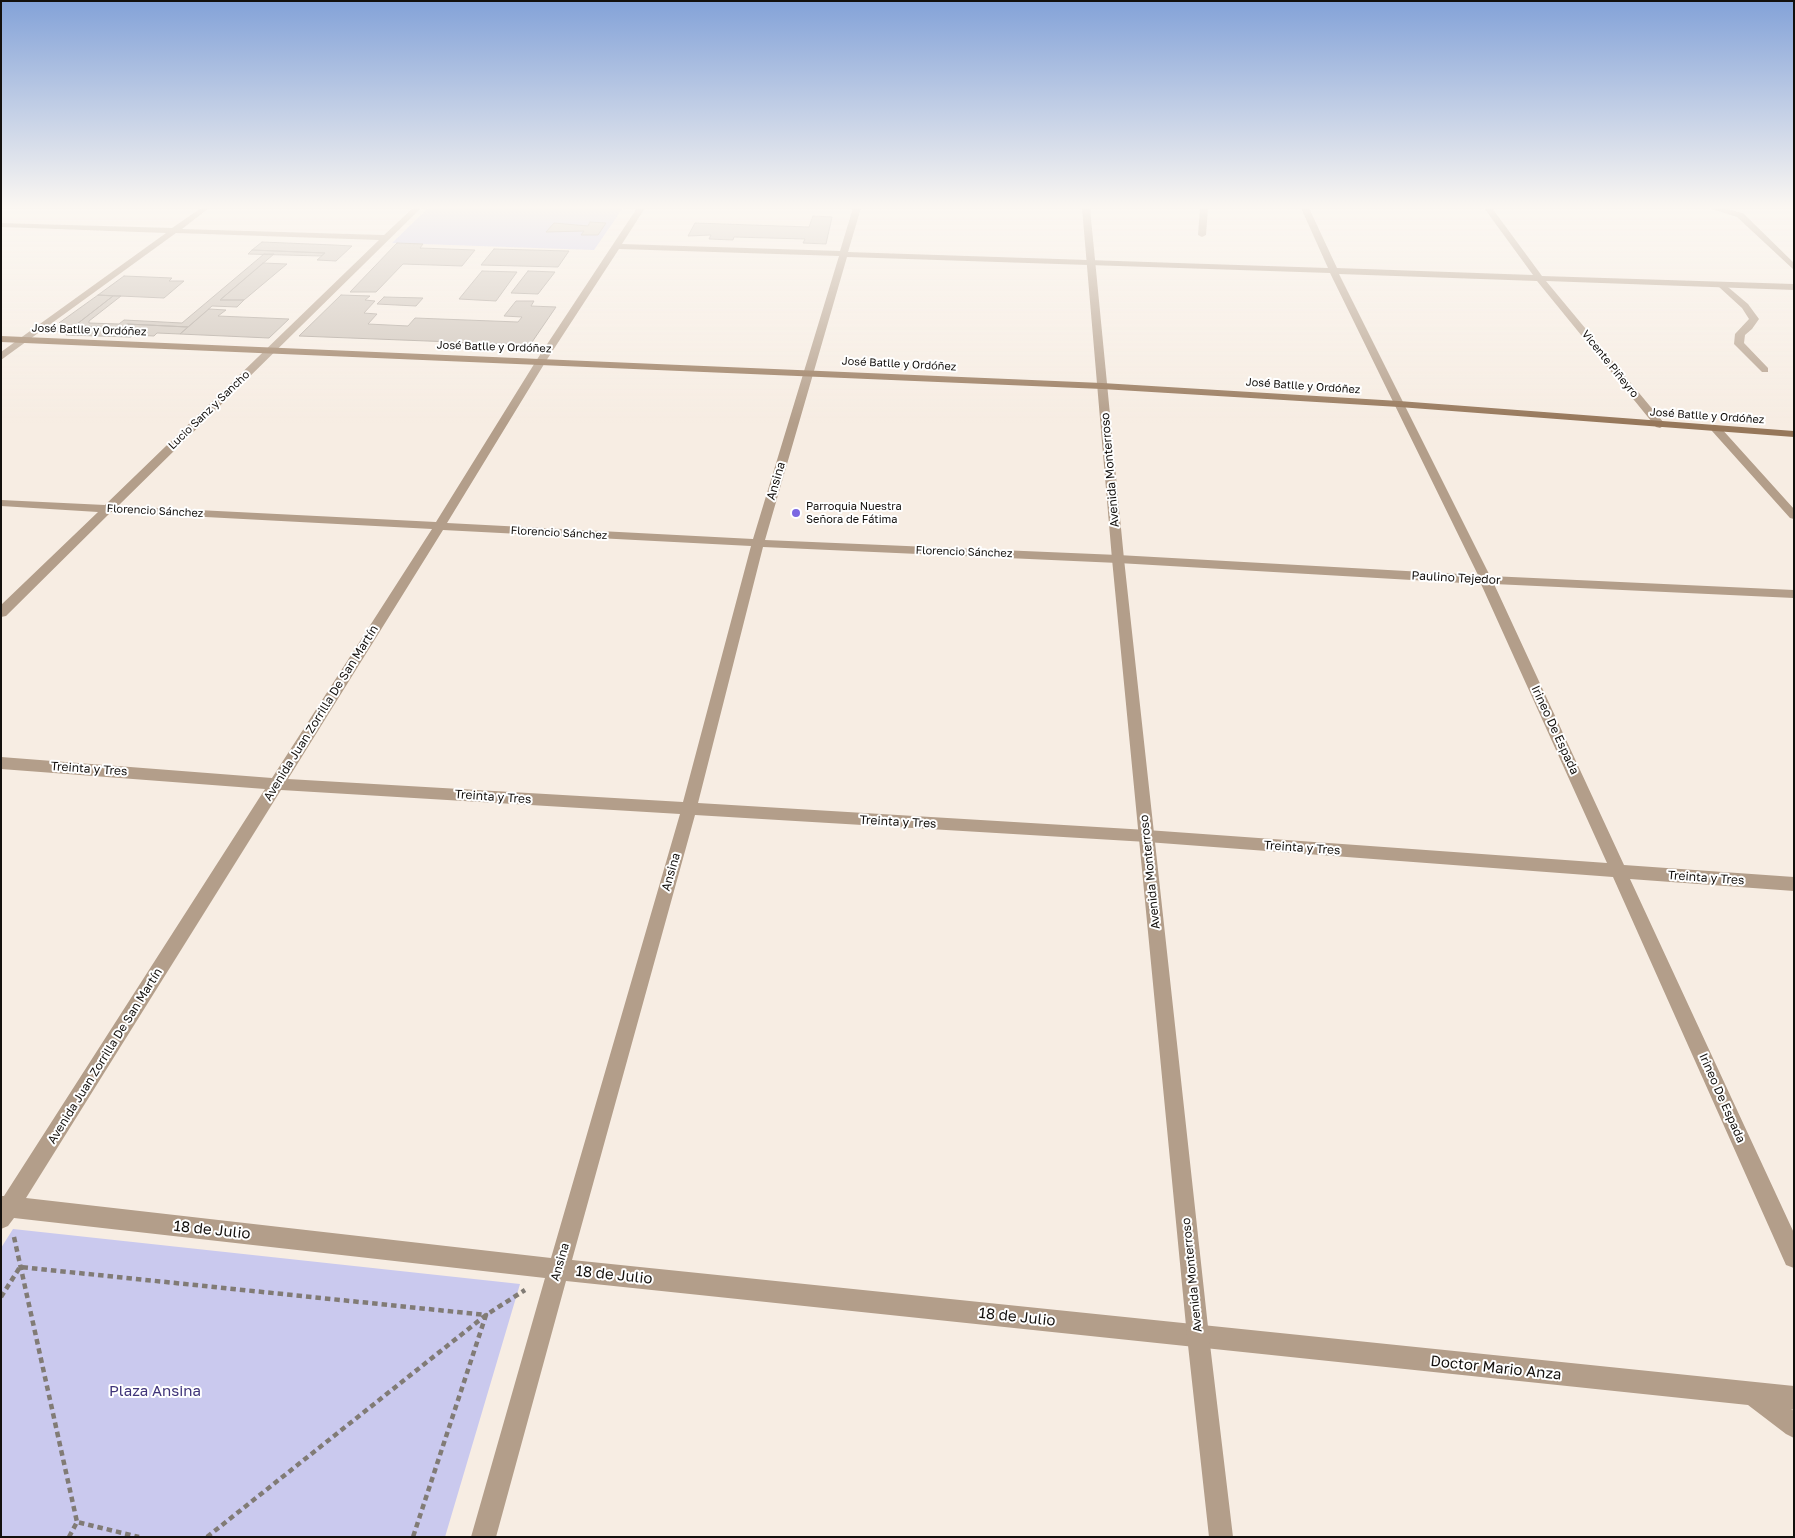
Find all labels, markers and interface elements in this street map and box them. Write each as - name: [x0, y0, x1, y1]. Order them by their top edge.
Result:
- street label: José Batlle y Ordóñez: [31, 321, 147, 339]
- street label: Vicente Piñeyro: [1579, 328, 1641, 400]
- street label: José Batlle y Ordóñez: [436, 338, 552, 356]
- street label: José Batlle y Ordóñez: [841, 354, 957, 374]
- street label: Lucio Sanz y Sancho: [166, 368, 252, 452]
- street label: José Batlle y Ordóñez: [1245, 375, 1361, 397]
- street label: José Batlle y Ordóñez: [1649, 405, 1765, 427]
- street label: Avenida Monterroso: [1098, 412, 1122, 528]
- street label: Ansina: [764, 460, 788, 502]
- place label: Parroquia Nuestra Señora de Fátima: [806, 500, 902, 526]
- street label: Florencio Sánchez: [106, 502, 204, 520]
- marker: Parroquia Nuestra Señora de Fátima: [790, 507, 802, 519]
- street label: Florencio Sánchez: [510, 524, 608, 542]
- street label: Florencio Sánchez: [915, 544, 1013, 560]
- street label: Paulino Tejedor: [1411, 568, 1501, 588]
- street label: Avenida Juan Zorrilla De San Martín: [261, 623, 381, 803]
- street label: Irineo De Espada: [1528, 683, 1582, 777]
- street label: Treinta y Tres: [50, 759, 128, 779]
- street label: Treinta y Tres: [454, 787, 532, 807]
- street label: Treinta y Tres: [859, 813, 937, 831]
- street label: Avenida Monterroso: [1137, 814, 1163, 930]
- street label: Treinta y Tres: [1263, 838, 1341, 858]
- street label: Ansina: [659, 851, 683, 893]
- street label: Treinta y Tres: [1667, 868, 1745, 888]
- street label: Avenida Juan Zorrilla De San Martín: [45, 966, 165, 1146]
- street label: Irineo De Espada: [1696, 1051, 1748, 1145]
- street label: 18 de Julio: [173, 1217, 251, 1243]
- street label: Avenida Monterroso: [1179, 1217, 1205, 1333]
- street label: Ansina: [548, 1241, 572, 1283]
- street label: 18 de Julio: [575, 1262, 653, 1288]
- street label: 18 de Julio: [978, 1304, 1056, 1330]
- street label: Doctor Mario Anza: [1430, 1352, 1562, 1384]
- park label: Plaza Ansina: [109, 1382, 201, 1400]

